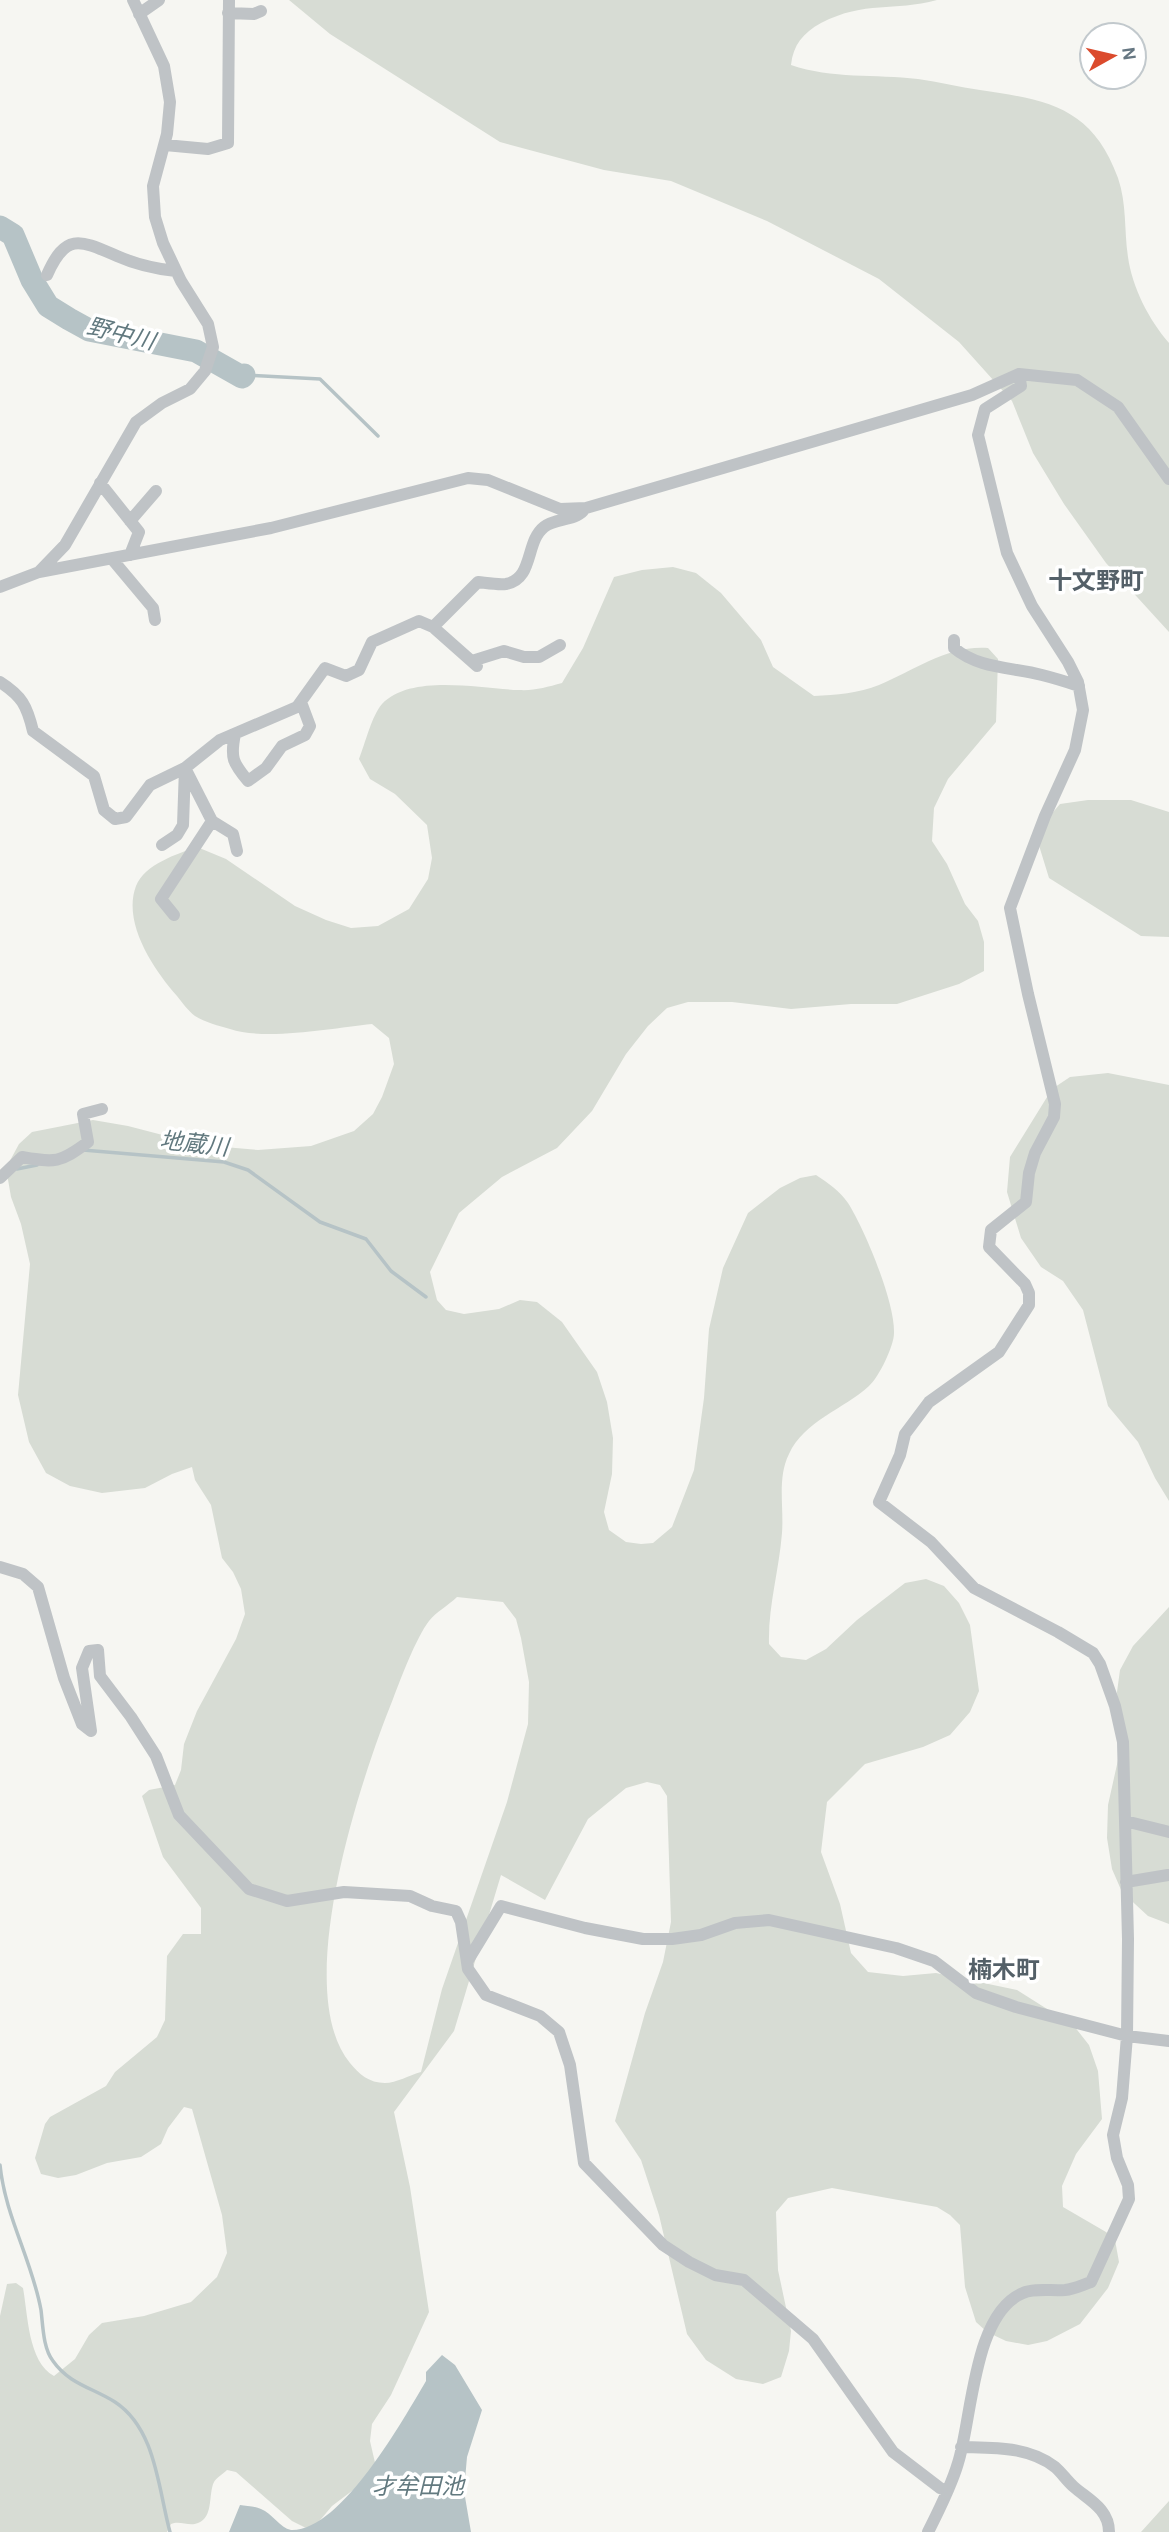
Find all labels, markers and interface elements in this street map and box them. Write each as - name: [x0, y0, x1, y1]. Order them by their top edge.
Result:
- north arrow: [1078, 21, 1148, 91]
- text: N: [1117, 45, 1141, 62]
- water label: 野中川: [84, 313, 161, 356]
- district label: 十文野町: [1048, 567, 1144, 595]
- water label: 地蔵川: [158, 1127, 233, 1161]
- district label: 楠木町: [968, 1956, 1040, 1984]
- water label: 才牟田池: [372, 2473, 466, 2500]

